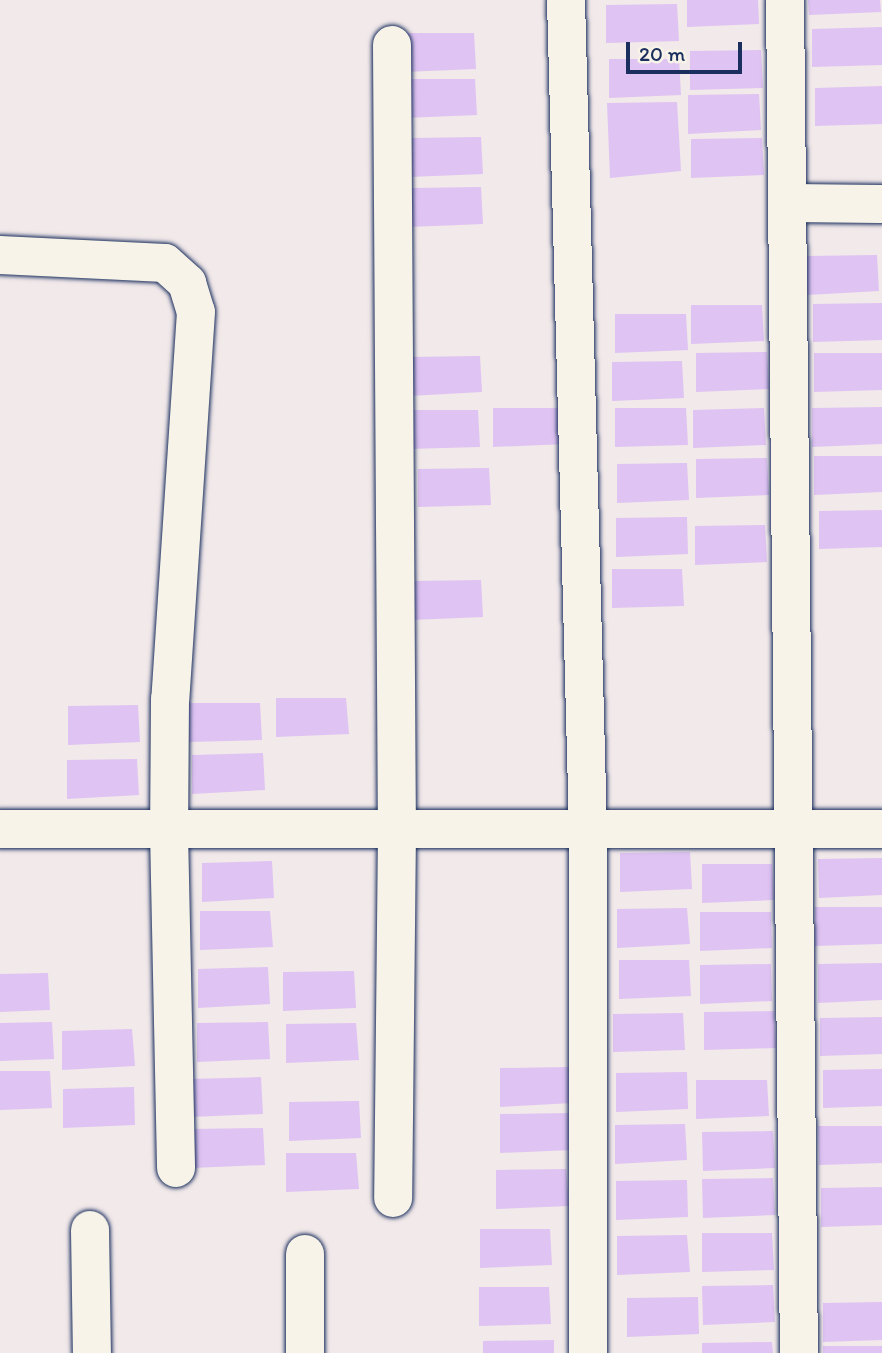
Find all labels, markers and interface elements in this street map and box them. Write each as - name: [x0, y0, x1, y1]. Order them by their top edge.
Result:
- scale bar: [630, 28, 746, 72]
- text: 20 m: [639, 41, 685, 66]

